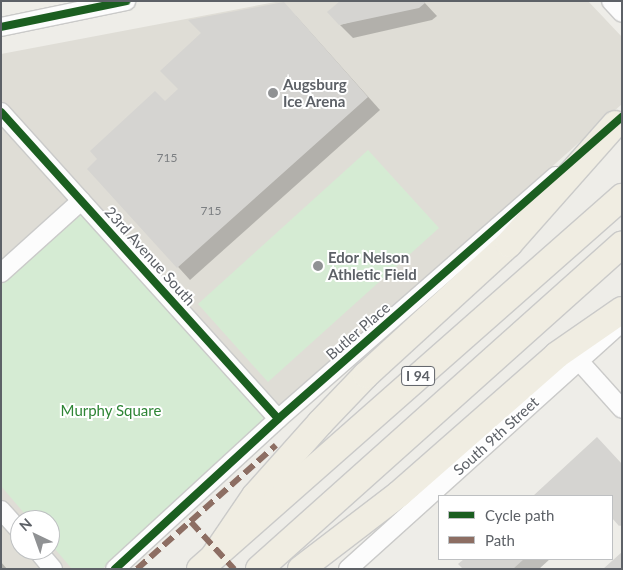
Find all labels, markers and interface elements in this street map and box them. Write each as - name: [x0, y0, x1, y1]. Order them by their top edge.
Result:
- place label: Augsburg Ice Arena: [283, 75, 347, 110]
- marker: Augsburg Ice Arena: [267, 87, 279, 99]
- house number: 715: [157, 151, 177, 165]
- street label: 23rd Avenue South: [101, 203, 199, 309]
- house number: 715: [201, 204, 221, 218]
- place label: Edor Nelson Athletic Field: [328, 248, 417, 283]
- marker: Edor Nelson Athletic Field: [312, 260, 324, 272]
- street label: Butler Place: [322, 298, 394, 364]
- road number: I 94: [400, 364, 436, 388]
- street label: South 9th Street: [450, 393, 542, 479]
- park label: Murphy Square: [60, 402, 162, 420]
- legend: [438, 495, 613, 560]
- text: Cycle path: [485, 506, 554, 524]
- north arrow: [10, 510, 60, 560]
- text: N: [16, 514, 35, 534]
- text: Path: [485, 531, 515, 549]

